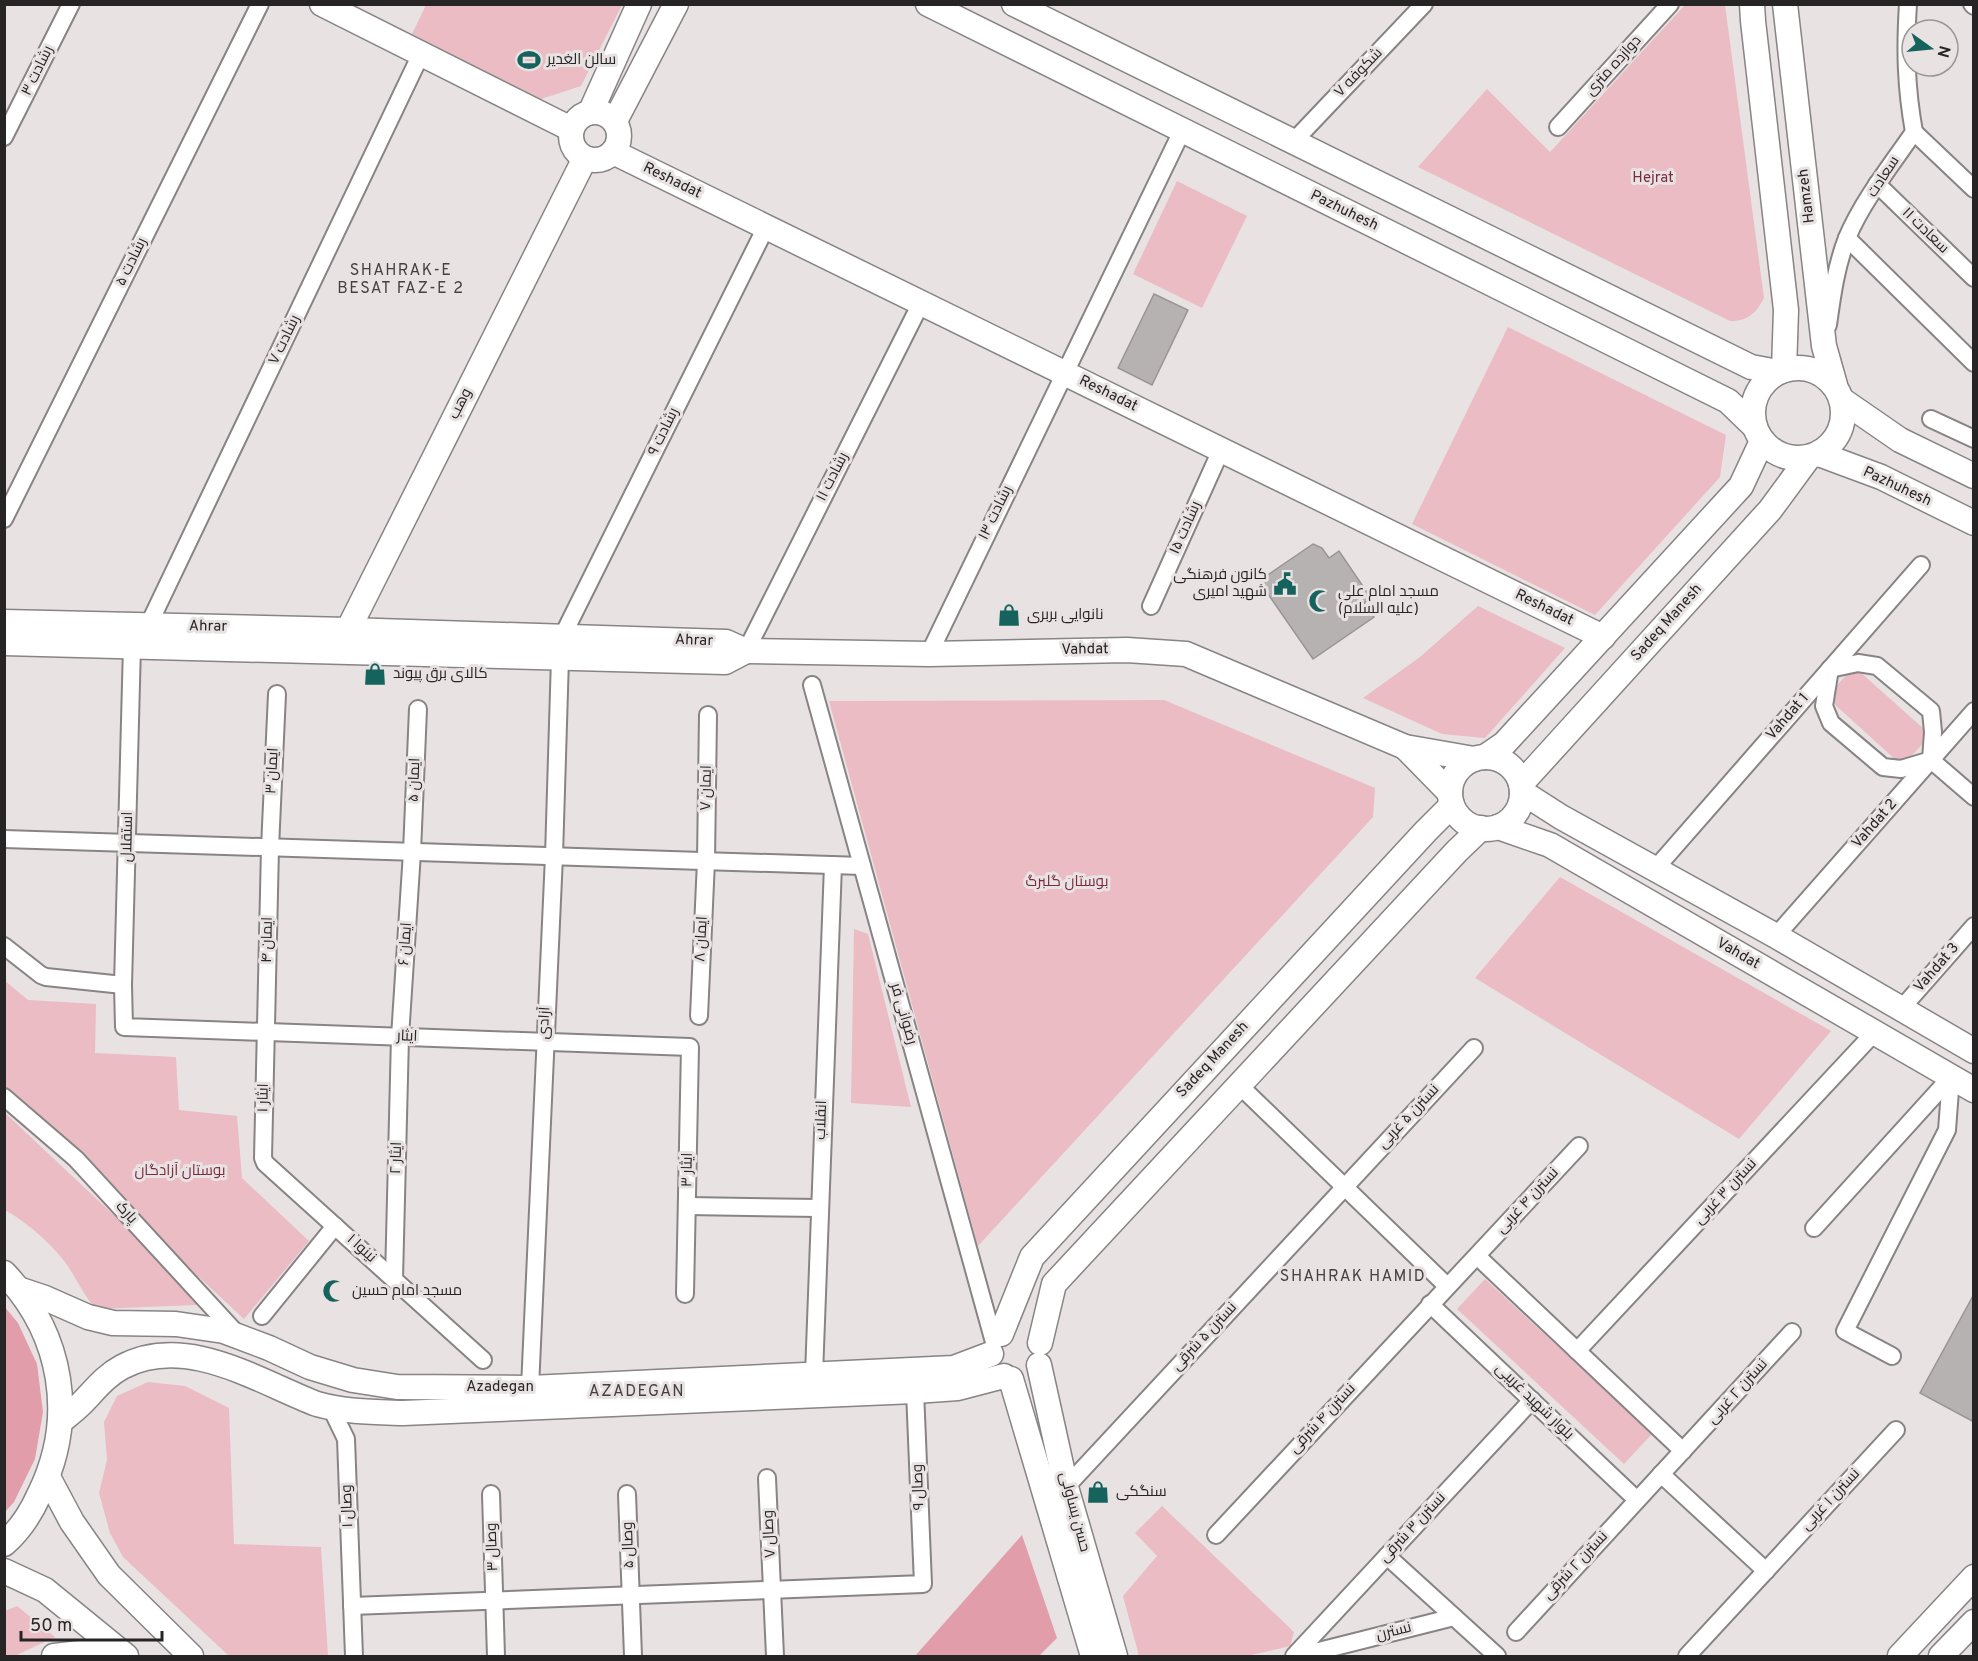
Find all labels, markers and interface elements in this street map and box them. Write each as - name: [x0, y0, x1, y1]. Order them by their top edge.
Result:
- north arrow: [1900, 18, 1960, 78]
- street label: دوازده متری: [1582, 32, 1646, 100]
- street label: رشادت ۳: [18, 43, 58, 99]
- text: N: [1931, 43, 1954, 60]
- street label: شکوفه ۷: [1331, 44, 1387, 102]
- sports icon: سالن الغدیر: [516, 47, 542, 73]
- place label: سالن الغدیر: [546, 51, 616, 70]
- street label: سعادت: [1864, 153, 1904, 201]
- street label: Reshadat: [640, 159, 704, 203]
- street label: Hamzeh: [1794, 168, 1820, 224]
- park label: Hejrat: [1632, 169, 1674, 188]
- street label: Pazhuhesh: [1307, 186, 1381, 236]
- street label: سعادت ۱۱: [1897, 204, 1953, 258]
- street label: رشادت ۵: [112, 235, 152, 289]
- district label: SHAHRAK-E BESAT FAZ-E 2: [337, 261, 465, 299]
- street label: رشادت ۷: [265, 312, 305, 368]
- street label: Reshadat: [1076, 372, 1140, 416]
- street label: وهب: [445, 385, 477, 423]
- street label: رشادت ۹: [644, 405, 684, 459]
- street label: رشادت ۱۱: [813, 449, 853, 505]
- street label: Pazhuhesh: [1860, 463, 1934, 511]
- street label: رشادت ۱۳: [975, 483, 1017, 543]
- street label: رشادت ۱۵: [1166, 498, 1206, 558]
- place label: کانون فرهنگی شهید امیری: [1173, 566, 1267, 602]
- public building icon: کانون فرهنگی شهید امیری: [1272, 571, 1298, 597]
- street label: Sadeq Manesh: [1627, 580, 1707, 666]
- place label: مسجد امام علی (علیه السلام): [1338, 583, 1439, 619]
- street label: Reshadat: [1512, 586, 1576, 630]
- mosque icon: مسجد امام علی (علیه السلام): [1307, 588, 1333, 614]
- shop icon: نانوایی بربری: [996, 602, 1022, 628]
- place label: نانوایی بربری: [1027, 606, 1103, 625]
- street label: Ahrar: [189, 617, 227, 637]
- street label: Ahrar: [675, 631, 714, 651]
- street label: Vahdat: [1061, 640, 1109, 660]
- shop icon: کالای برق پیوند: [362, 661, 388, 687]
- place label: کالای برق پیوند: [393, 665, 488, 684]
- street label: Vahdat 1: [1762, 690, 1814, 744]
- street label: ایمان ۳: [262, 747, 284, 795]
- street label: ایمان ۵: [405, 758, 425, 802]
- street label: ایمان ۷: [697, 765, 717, 811]
- street label: Vahdat 2: [1848, 795, 1902, 853]
- street label: استقلال: [118, 812, 138, 862]
- park label: بوستان گلبرگ: [1026, 873, 1108, 892]
- street label: ایمان ۸: [691, 916, 713, 962]
- street label: ایمان ۴: [258, 917, 278, 963]
- street label: ایمان ۶: [395, 922, 417, 966]
- street label: Vahdat: [1713, 934, 1763, 974]
- street label: Vahdat 3: [1910, 939, 1964, 997]
- street label: رضوانی فر: [885, 980, 921, 1047]
- street label: آزادی: [535, 1006, 555, 1040]
- street label: Sadeq Manesh: [1173, 1018, 1253, 1102]
- street label: ایثار: [395, 1027, 418, 1047]
- street label: نسترن ۵ غربی: [1374, 1081, 1444, 1153]
- street label: ایثار ۱: [254, 1083, 274, 1113]
- street label: انقلاب: [812, 1100, 832, 1140]
- street label: ایثار ۲: [387, 1142, 407, 1174]
- street label: ایثار ۳: [678, 1153, 698, 1187]
- street label: نسترن ۳ غربی: [1691, 1155, 1761, 1229]
- park label: بوستان آزادگان: [134, 1162, 226, 1181]
- street label: نسترن ۴ غربی: [1493, 1164, 1563, 1238]
- street label: پارک: [111, 1198, 141, 1228]
- street label: نینوا ۱: [342, 1231, 380, 1267]
- district label: SHAHRAK HAMID: [1280, 1267, 1426, 1287]
- mosque icon: مسجد امام حسین: [321, 1278, 347, 1304]
- place label: مسجد امام حسین: [352, 1282, 462, 1301]
- street label: نسترن ۵ شرقی: [1168, 1299, 1242, 1375]
- street label: نسترن ۲ غربی: [1704, 1355, 1772, 1429]
- street label: بلوار شهید غریبی: [1491, 1360, 1577, 1444]
- street label: Azadegan: [466, 1378, 534, 1397]
- street label: نسترن ۴ شرقی: [1286, 1380, 1360, 1458]
- district label: AZADEGAN: [589, 1382, 685, 1402]
- street label: وصال ۹: [909, 1464, 929, 1510]
- street label: نسترن ۱ غربی: [1797, 1465, 1865, 1535]
- street label: حسن یساولی: [1054, 1470, 1094, 1554]
- shop icon: سنگکی: [1085, 1479, 1111, 1505]
- place label: سنگکی: [1116, 1483, 1167, 1502]
- street label: وصال ۱: [338, 1484, 358, 1528]
- street label: نسترن ۳ شرقی: [1376, 1489, 1450, 1567]
- street label: وصال ۷: [759, 1510, 781, 1558]
- street label: وصال ۵: [619, 1521, 639, 1569]
- street label: وصال ۳: [483, 1522, 503, 1572]
- street label: نسترن ۲ شرقی: [1539, 1528, 1613, 1604]
- scale bar: [21, 1604, 162, 1642]
- text: 50 m: [30, 1615, 72, 1638]
- street label: نسترن: [1374, 1618, 1414, 1646]

